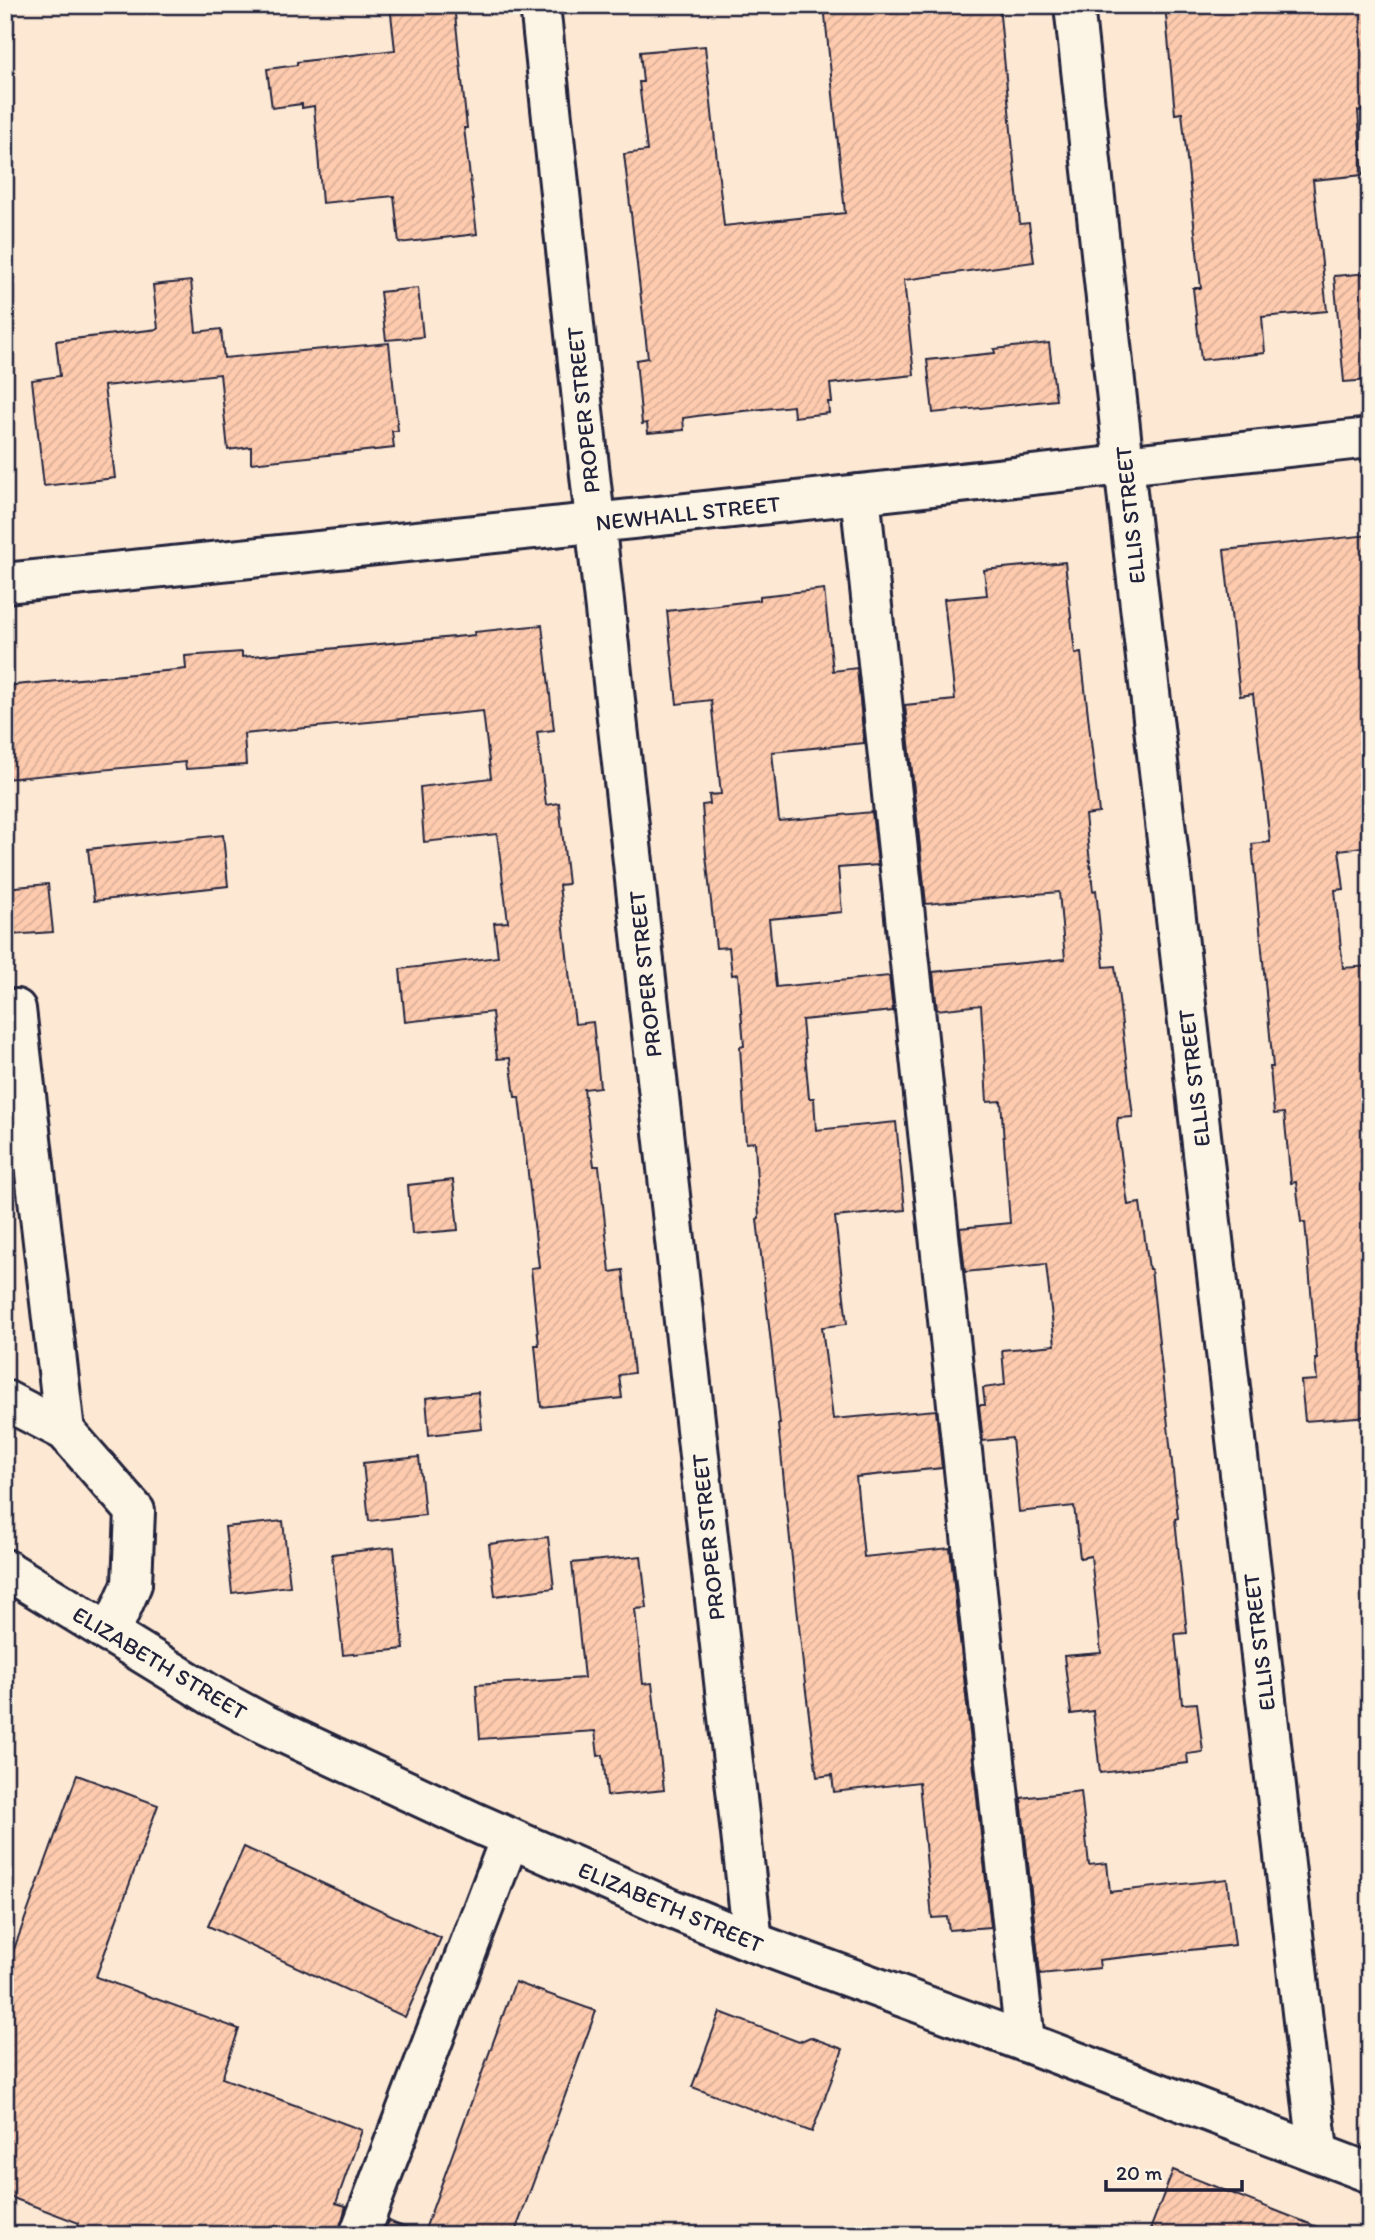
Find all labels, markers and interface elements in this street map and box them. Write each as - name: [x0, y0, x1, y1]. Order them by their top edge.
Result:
- street label: PROPER STREET: [560, 325, 606, 495]
- street label: ELLIS STREET: [1109, 445, 1151, 585]
- street label: NEWHALL STREET: [594, 489, 782, 537]
- street label: PROPER STREET: [622, 889, 668, 1059]
- street label: ELLIS STREET: [1172, 1008, 1216, 1148]
- street label: PROPER STREET: [685, 1452, 731, 1622]
- street label: ELLIS STREET: [1237, 1572, 1281, 1712]
- street label: ELIZABETH STREET: [68, 1600, 252, 1726]
- street label: ELIZABETH STREET: [574, 1855, 768, 1959]
- scale bar: [1106, 2149, 1242, 2193]
- text: 20 m: [1116, 2160, 1163, 2185]

